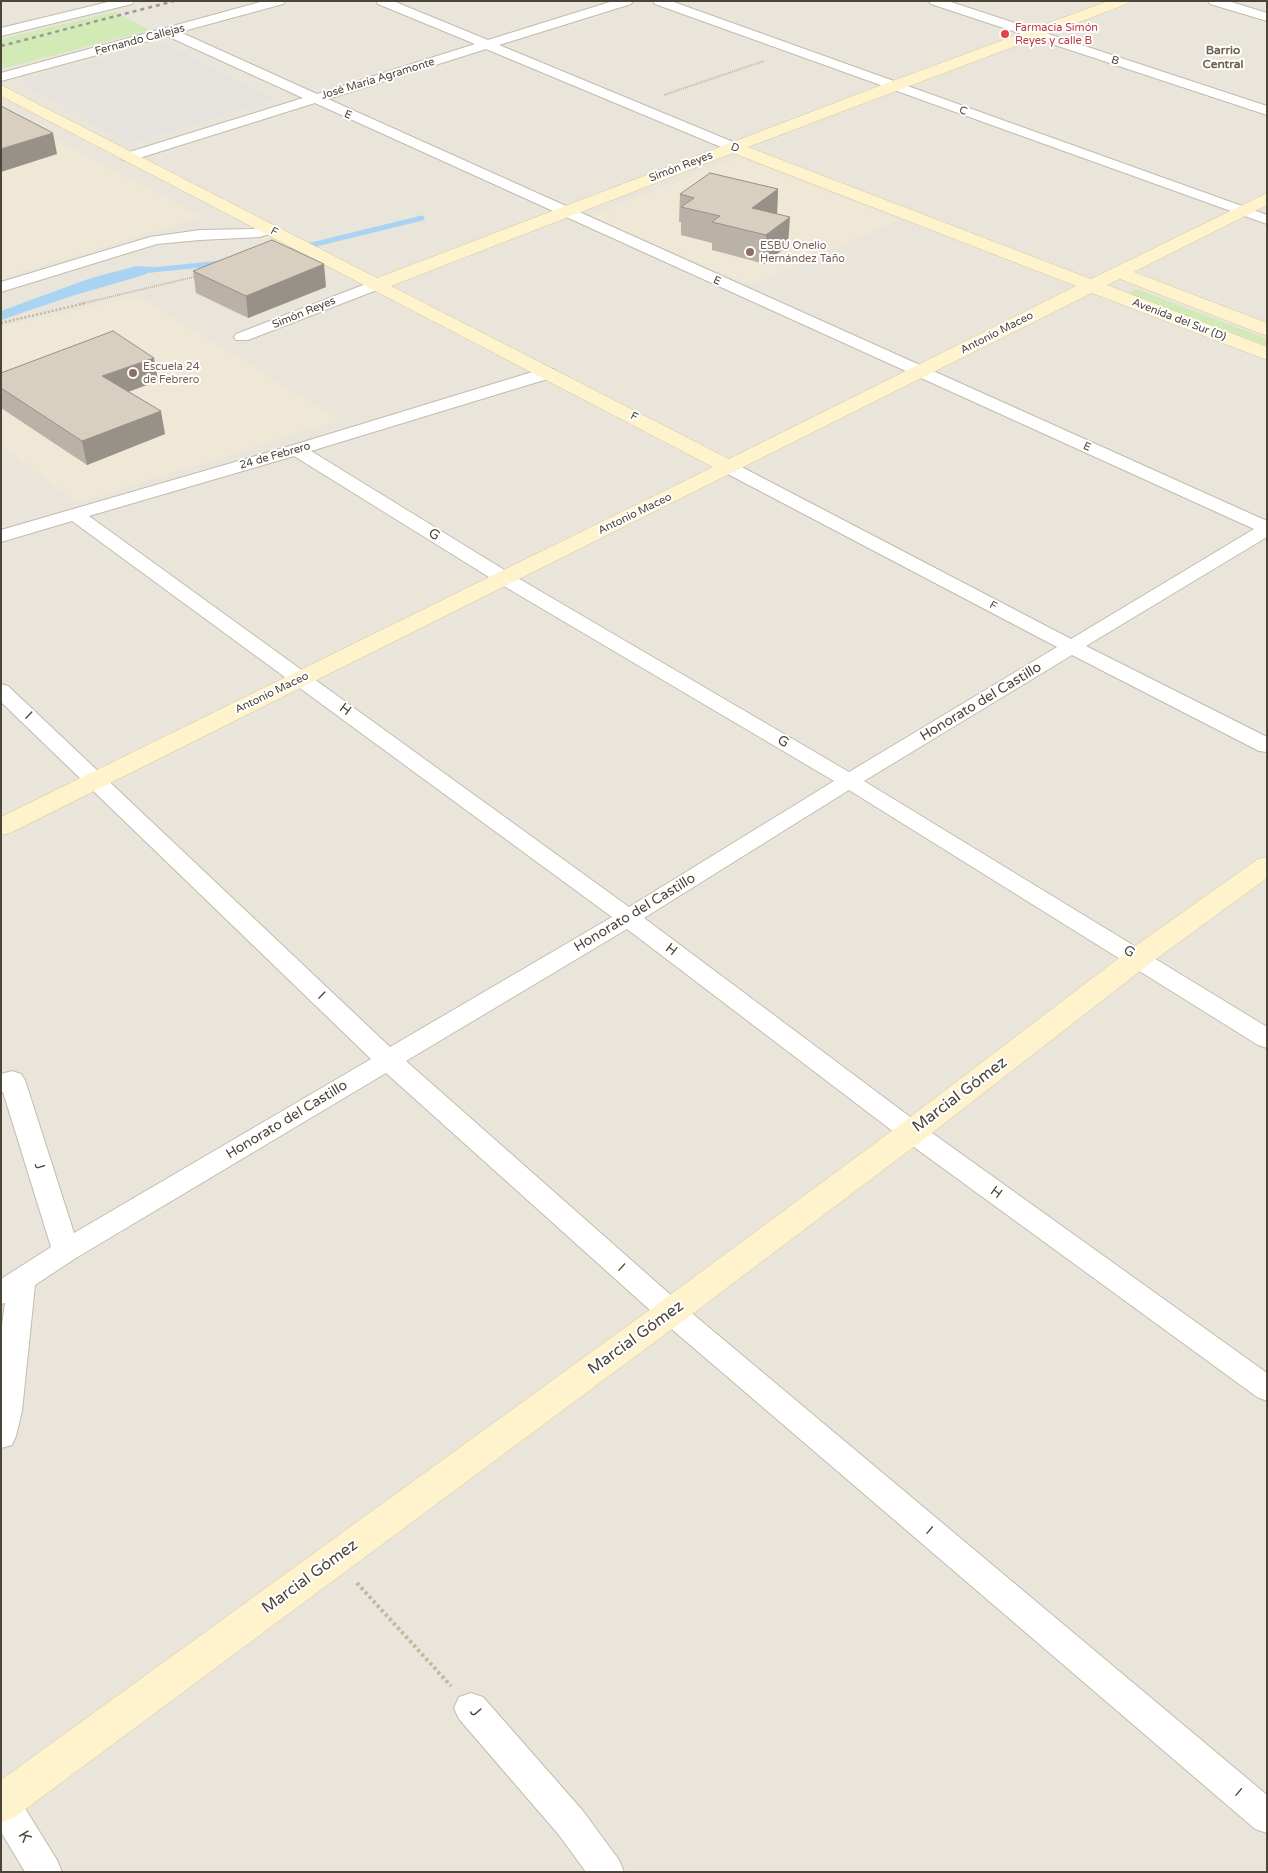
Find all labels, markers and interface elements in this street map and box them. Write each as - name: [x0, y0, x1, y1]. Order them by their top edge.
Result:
- place label: Farmacia Simón Reyes y calle B: [1015, 21, 1098, 47]
- street label: Fernando Callejas: [94, 22, 186, 58]
- marker: Farmacia Simón Reyes y calle B: [999, 28, 1011, 40]
- district label: Barrio Central: [1202, 44, 1244, 72]
- street label: B: [1109, 54, 1121, 68]
- street label: José María Agramonte: [320, 55, 436, 103]
- street label: C: [957, 103, 969, 119]
- street label: E: [342, 108, 354, 122]
- street label: D: [729, 140, 741, 156]
- street label: Simón Reyes: [647, 149, 715, 185]
- street label: F: [268, 225, 280, 239]
- place label: ESBU Onelio Hernández Taño: [760, 239, 845, 265]
- marker: ESBU Onelio Hernández Taño: [744, 246, 756, 258]
- street label: E: [711, 274, 723, 288]
- street label: Simón Reyes: [270, 294, 338, 332]
- street label: Avenida del Sur (D): [1130, 296, 1228, 344]
- street label: Antonio Maceo: [958, 309, 1036, 357]
- place label: Escuela 24 de Febrero: [143, 360, 200, 386]
- marker: Escuela 24 de Febrero: [127, 367, 139, 379]
- street label: F: [628, 410, 640, 424]
- street label: 24 de Febrero: [238, 440, 312, 472]
- street label: E: [1081, 440, 1093, 454]
- street label: Antonio Maceo: [596, 491, 674, 537]
- street label: G: [425, 525, 443, 545]
- street label: F: [987, 599, 999, 613]
- street label: Honorato del Castillo: [917, 659, 1045, 745]
- street label: Antonio Maceo: [233, 670, 311, 716]
- street label: H: [336, 700, 354, 720]
- street label: I: [21, 709, 35, 723]
- street label: G: [774, 732, 792, 752]
- street label: Honorato del Castillo: [571, 870, 699, 956]
- street label: H: [662, 940, 680, 960]
- street label: G: [1120, 942, 1138, 962]
- street label: I: [314, 989, 328, 1003]
- street label: Marcial Gómez: [909, 1053, 1011, 1137]
- street label: Honorato del Castillo: [223, 1077, 351, 1163]
- street label: J: [30, 1160, 48, 1172]
- street label: H: [987, 1183, 1005, 1203]
- street label: I: [614, 1260, 628, 1276]
- street label: Marcial Gómez: [584, 1297, 688, 1379]
- street label: I: [922, 1523, 936, 1539]
- street label: Marcial Gómez: [258, 1536, 362, 1618]
- street label: J: [465, 1703, 485, 1721]
- street label: I: [1231, 1785, 1245, 1801]
- street label: K: [13, 1827, 35, 1847]

